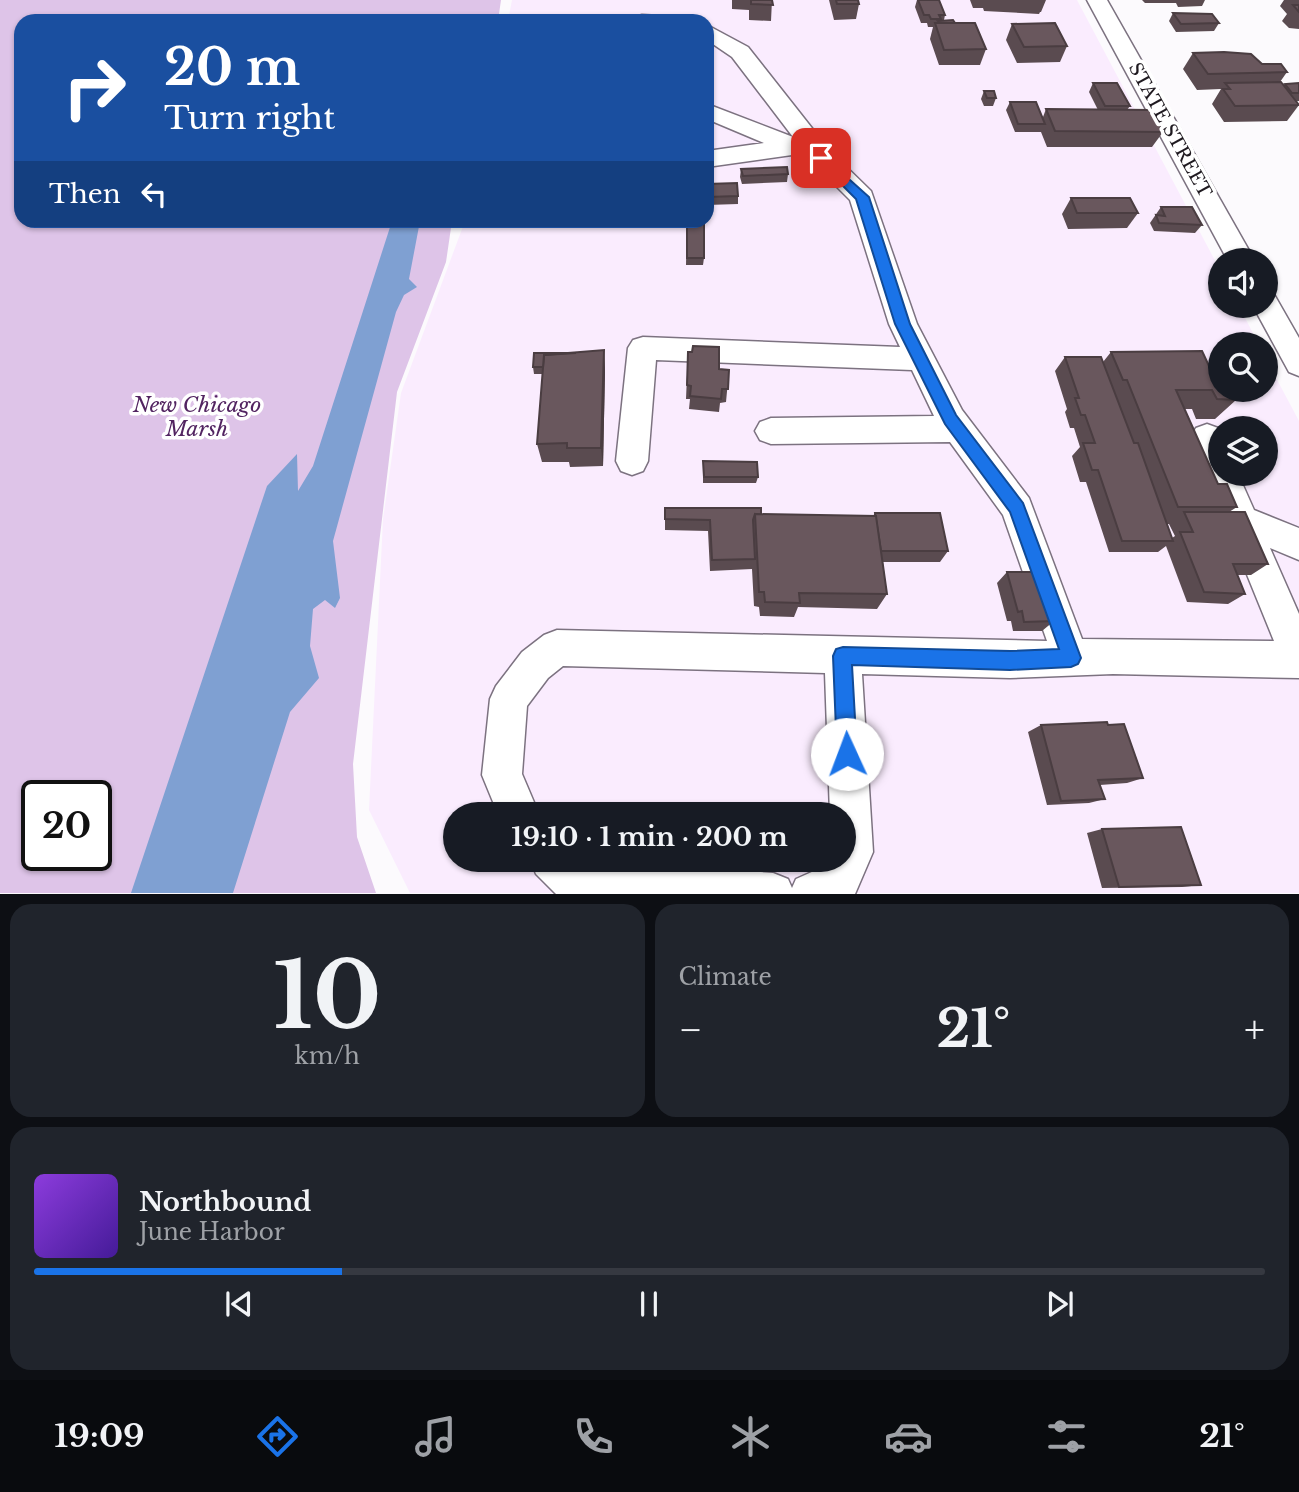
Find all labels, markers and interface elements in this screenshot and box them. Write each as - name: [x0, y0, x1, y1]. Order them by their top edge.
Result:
- text: 20 m: [164, 37, 300, 98]
- icon: right: [49, 42, 140, 133]
- street label: STATE STREET: [1124, 59, 1216, 202]
- text: Turn right: [164, 98, 335, 138]
- pin: [791, 128, 851, 188]
- icon: arrive: [802, 139, 840, 177]
- icon: left: [135, 175, 173, 213]
- text: Then: [49, 178, 121, 210]
- map controls: [1208, 248, 1278, 486]
- button: sound: [1208, 248, 1278, 318]
- button: search: [1208, 332, 1278, 402]
- park label: New Chicago Marsh: [132, 392, 261, 442]
- button: layers: [1208, 416, 1278, 486]
- position arrow: [810, 717, 884, 791]
- speed limit sign: 20: [21, 780, 112, 871]
- text: 19:10 · 1 min · 200 m: [511, 821, 788, 853]
- text: 10: [273, 940, 381, 1053]
- text: Climate: [679, 963, 772, 991]
- text: 21°: [936, 997, 1010, 1061]
- text: −: [679, 1006, 703, 1053]
- text: +: [1244, 1006, 1265, 1053]
- text: km/h: [295, 1042, 360, 1070]
- text: Northbound: [139, 1186, 311, 1218]
- text: June Harbor: [139, 1218, 285, 1246]
- icon: previous: [220, 1285, 258, 1323]
- icon: pause: [630, 1285, 668, 1323]
- icon: next: [1041, 1285, 1079, 1323]
- icon: directions: [253, 1412, 302, 1461]
- icon: music: [411, 1412, 460, 1461]
- icon: phone: [569, 1412, 618, 1461]
- icon: climate: [726, 1412, 775, 1461]
- icon: car: [884, 1412, 933, 1461]
- icon: filters: [1042, 1412, 1091, 1461]
- text: 19:09: [54, 1416, 145, 1456]
- text: 21°: [1199, 1416, 1245, 1456]

